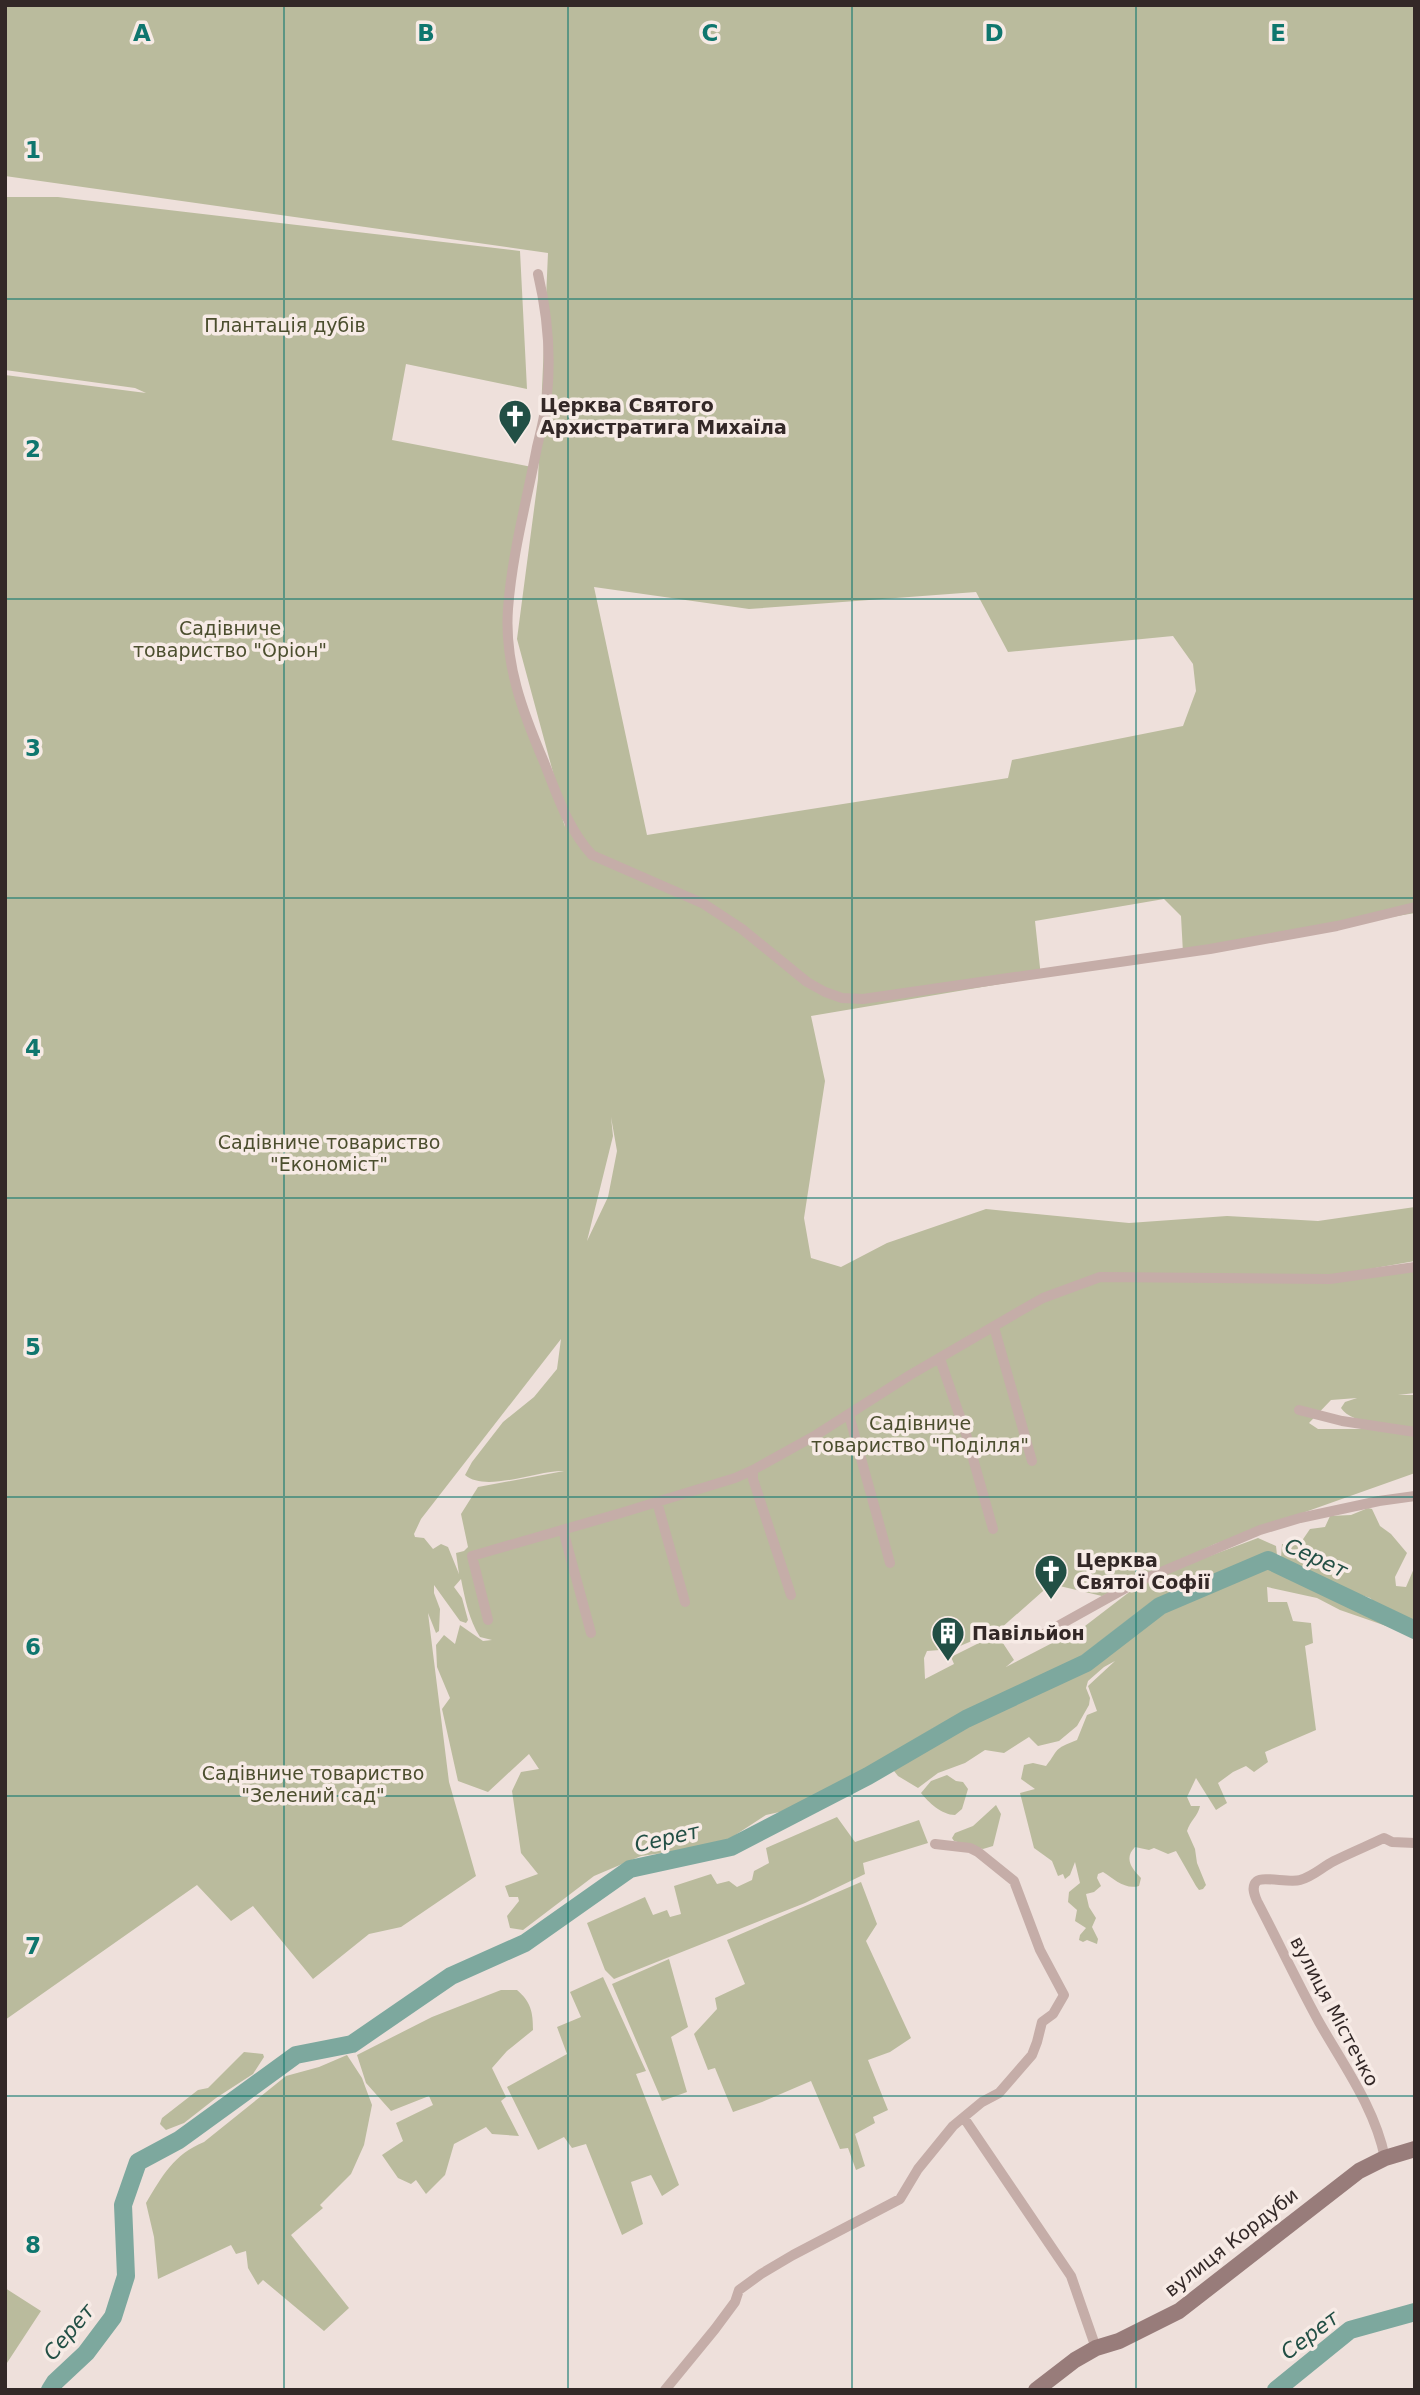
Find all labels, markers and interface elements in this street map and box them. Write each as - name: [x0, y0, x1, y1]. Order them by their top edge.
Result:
- text: A: [133, 20, 151, 46]
- text: B: [417, 20, 435, 46]
- text: C: [702, 20, 718, 46]
- text: D: [984, 20, 1004, 46]
- text: E: [1270, 20, 1286, 46]
- text: 1: [25, 137, 41, 163]
- park label: Плантація дубів: [204, 314, 366, 336]
- place label: Церква Святого Архистратига Михаїла: [540, 394, 787, 438]
- church icon: Церква Святого Архистратига Михаїла: [496, 397, 534, 446]
- text: 2: [25, 436, 41, 462]
- park label: Садівниче товариство "Оріон": [133, 617, 327, 661]
- text: 3: [25, 735, 41, 761]
- text: 4: [25, 1035, 41, 1061]
- park label: Садівниче товариство "Економіст": [218, 1131, 440, 1175]
- text: 5: [25, 1334, 41, 1360]
- park label: Садівниче товариство "Поділля": [811, 1412, 1029, 1456]
- water label: Серет: [1281, 1533, 1352, 1583]
- place label: Церква Святої Софії: [1076, 1549, 1211, 1593]
- church icon: Церква Святої Софії: [1032, 1552, 1070, 1601]
- building icon: Павільйон: [929, 1614, 967, 1663]
- place label: Павільйон: [972, 1622, 1085, 1644]
- text: 6: [25, 1634, 41, 1660]
- park label: Садівниче товариство "Зелений сад": [202, 1762, 424, 1806]
- water label: Серет: [632, 1819, 703, 1857]
- street label: вулиця Містечко: [1286, 1932, 1384, 2090]
- text: 7: [25, 1933, 41, 1959]
- street label: вулиця Кордуби: [1160, 2183, 1302, 2301]
- text: 8: [25, 2232, 41, 2258]
- water label: Серет: [39, 2298, 100, 2365]
- water label: Серет: [1276, 2305, 1344, 2364]

